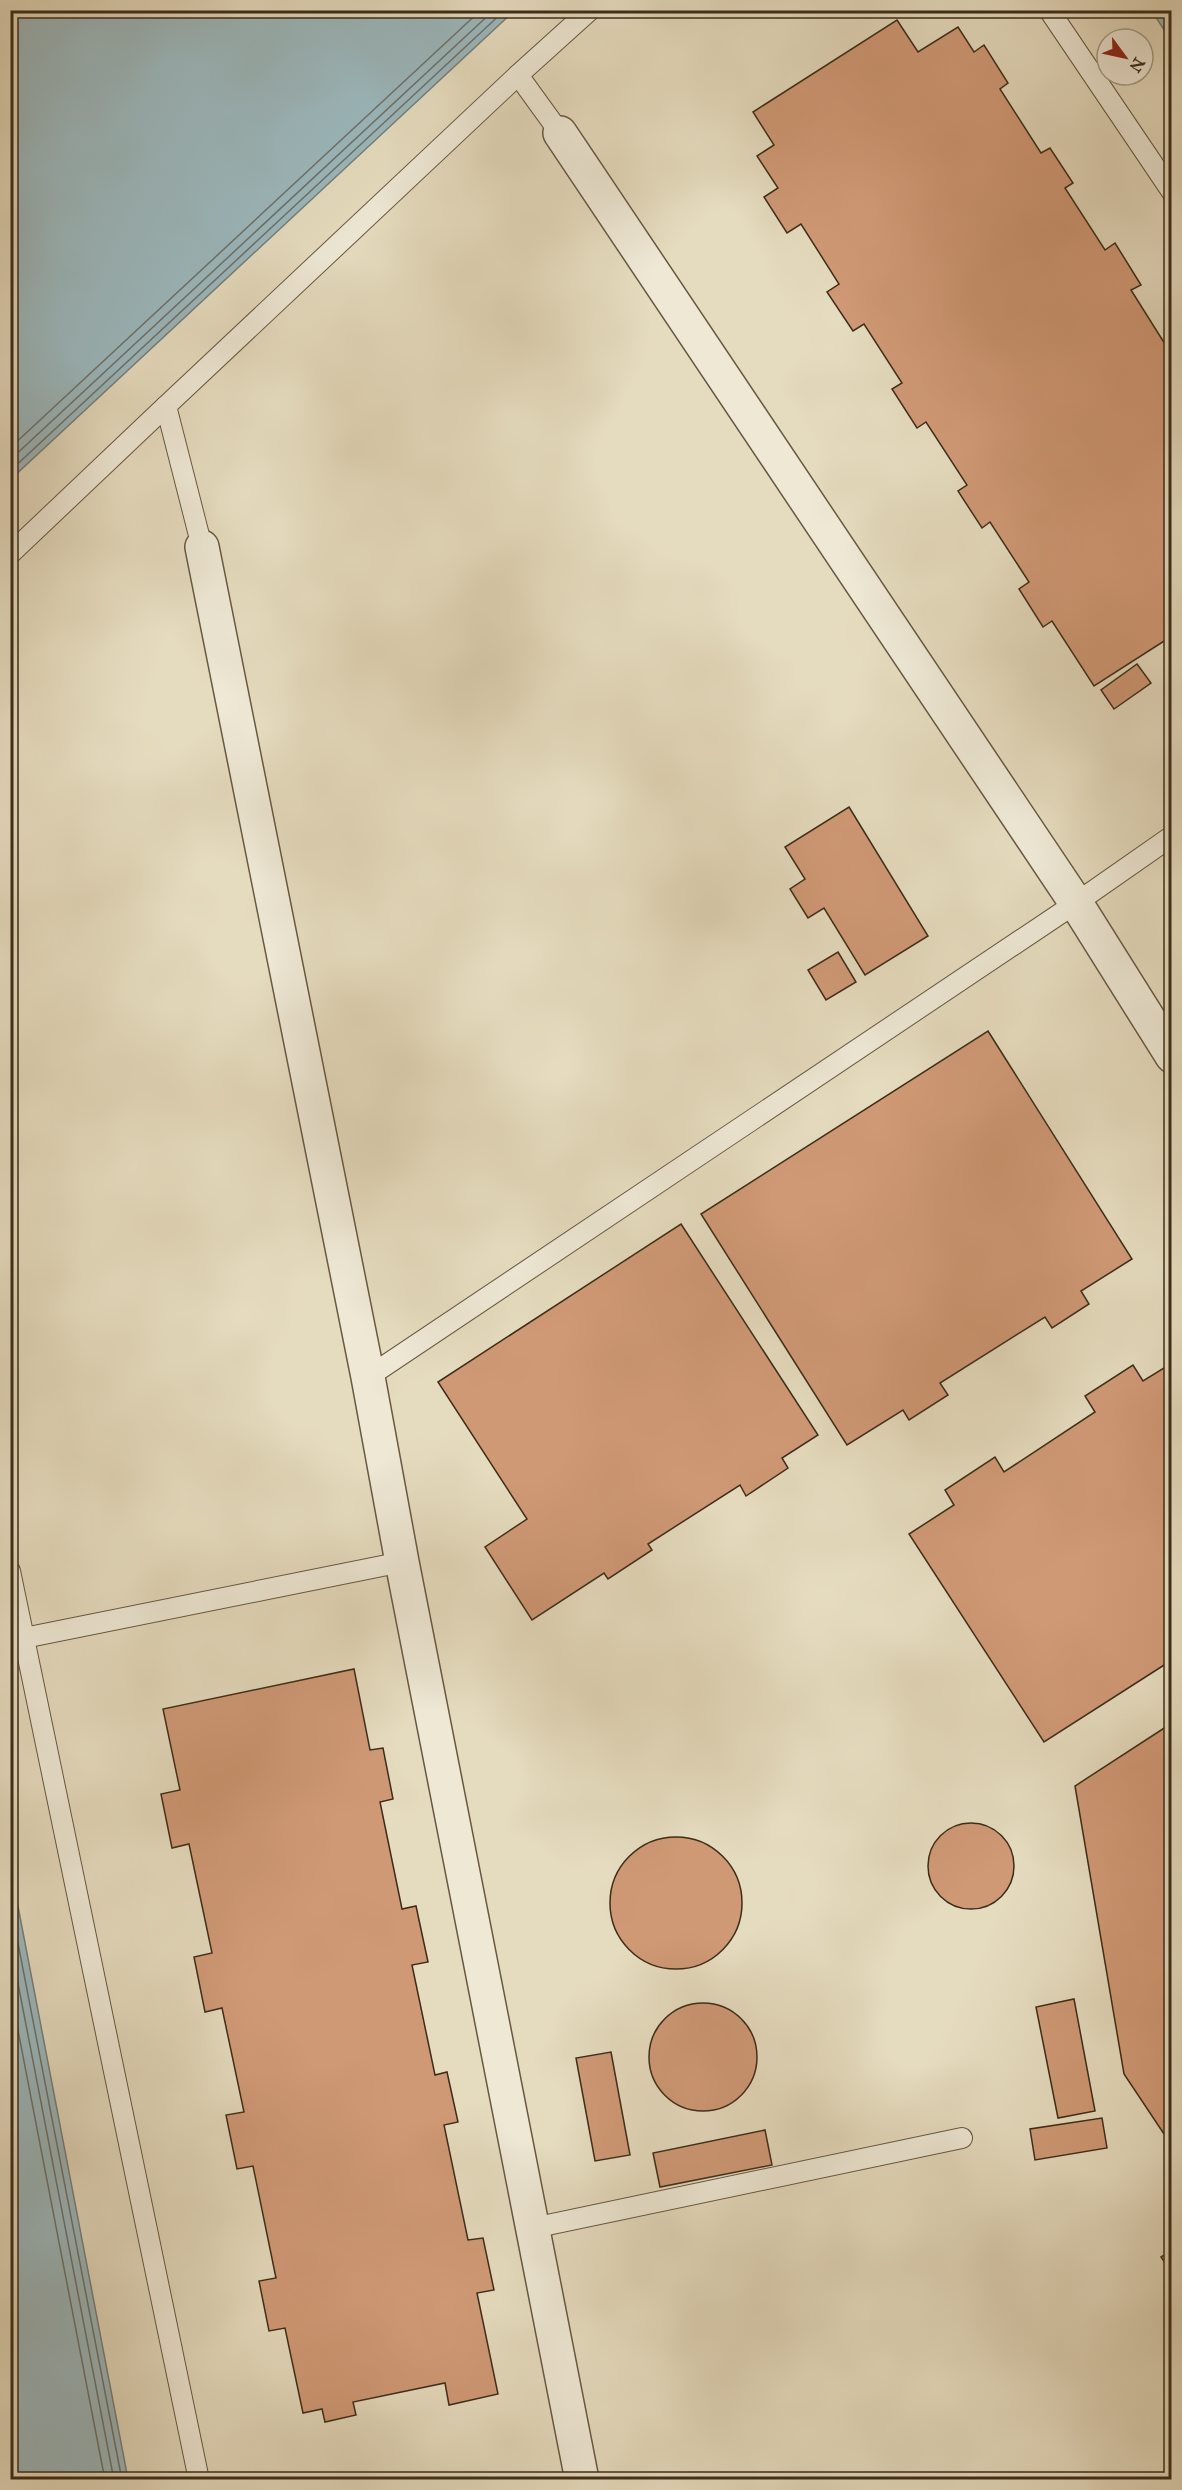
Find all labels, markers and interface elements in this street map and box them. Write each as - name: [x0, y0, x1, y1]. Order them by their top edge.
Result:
- north arrow: [1095, 27, 1155, 87]
- text: N: [1125, 54, 1149, 76]

